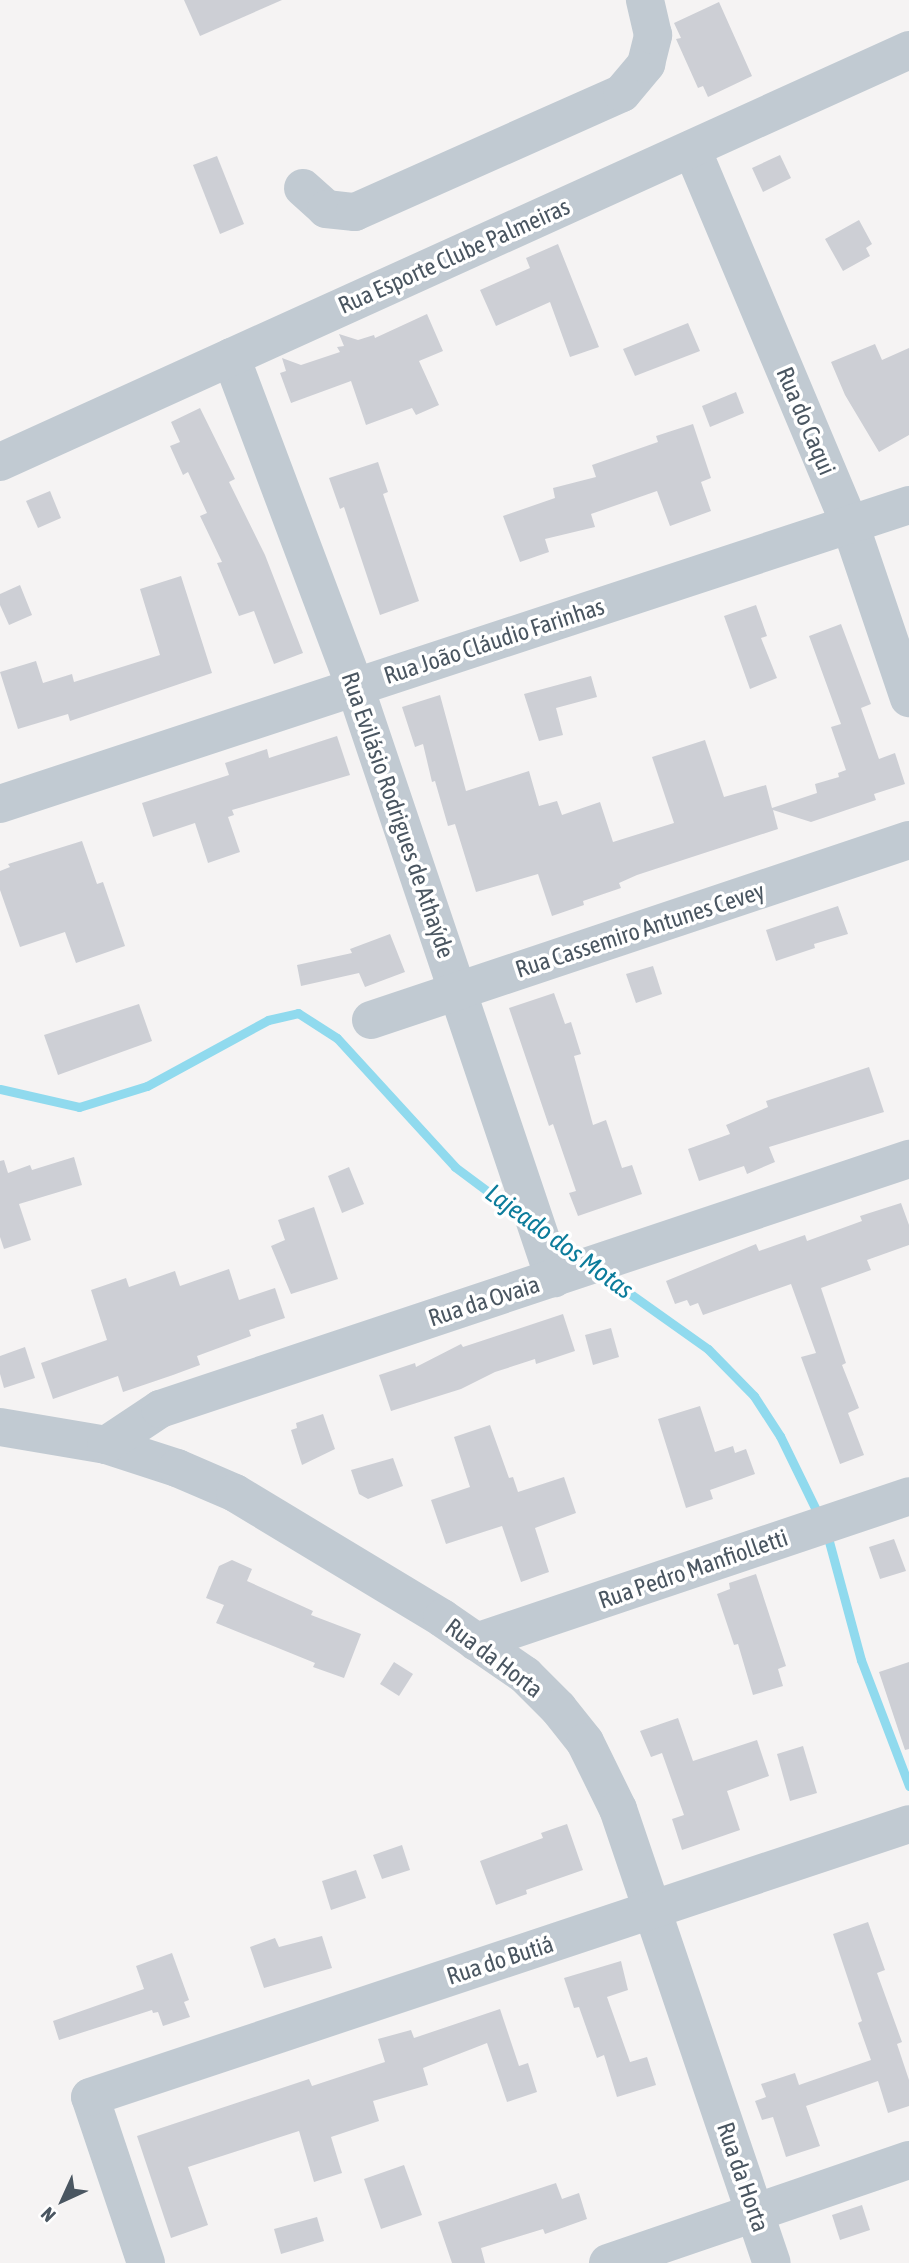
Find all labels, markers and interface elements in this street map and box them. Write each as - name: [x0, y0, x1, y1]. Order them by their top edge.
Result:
- street label: Rua Esporte Clube Palmeiras: [334, 192, 574, 320]
- street label: Rua do Caqui: [770, 363, 842, 479]
- street label: Rua João Cláudio Farinhas: [380, 592, 608, 690]
- street label: Rua Evilásio Rodrigues de Athaýde: [335, 668, 461, 962]
- street label: Rua Cassemiro Antunes Cevey: [512, 876, 768, 984]
- water label: Lajeado dos Motas: [479, 1178, 639, 1306]
- street label: Rua da Ovaia: [425, 1269, 543, 1333]
- street label: Rua Pedro Manfiolletti: [595, 1523, 791, 1615]
- street label: Rua da Horta: [440, 1612, 548, 1704]
- street label: Rua do Butiá: [443, 1929, 557, 1991]
- street label: Rua da Horta: [711, 2118, 775, 2236]
- north arrow: [28, 2165, 98, 2235]
- text: N: [36, 2203, 60, 2227]

